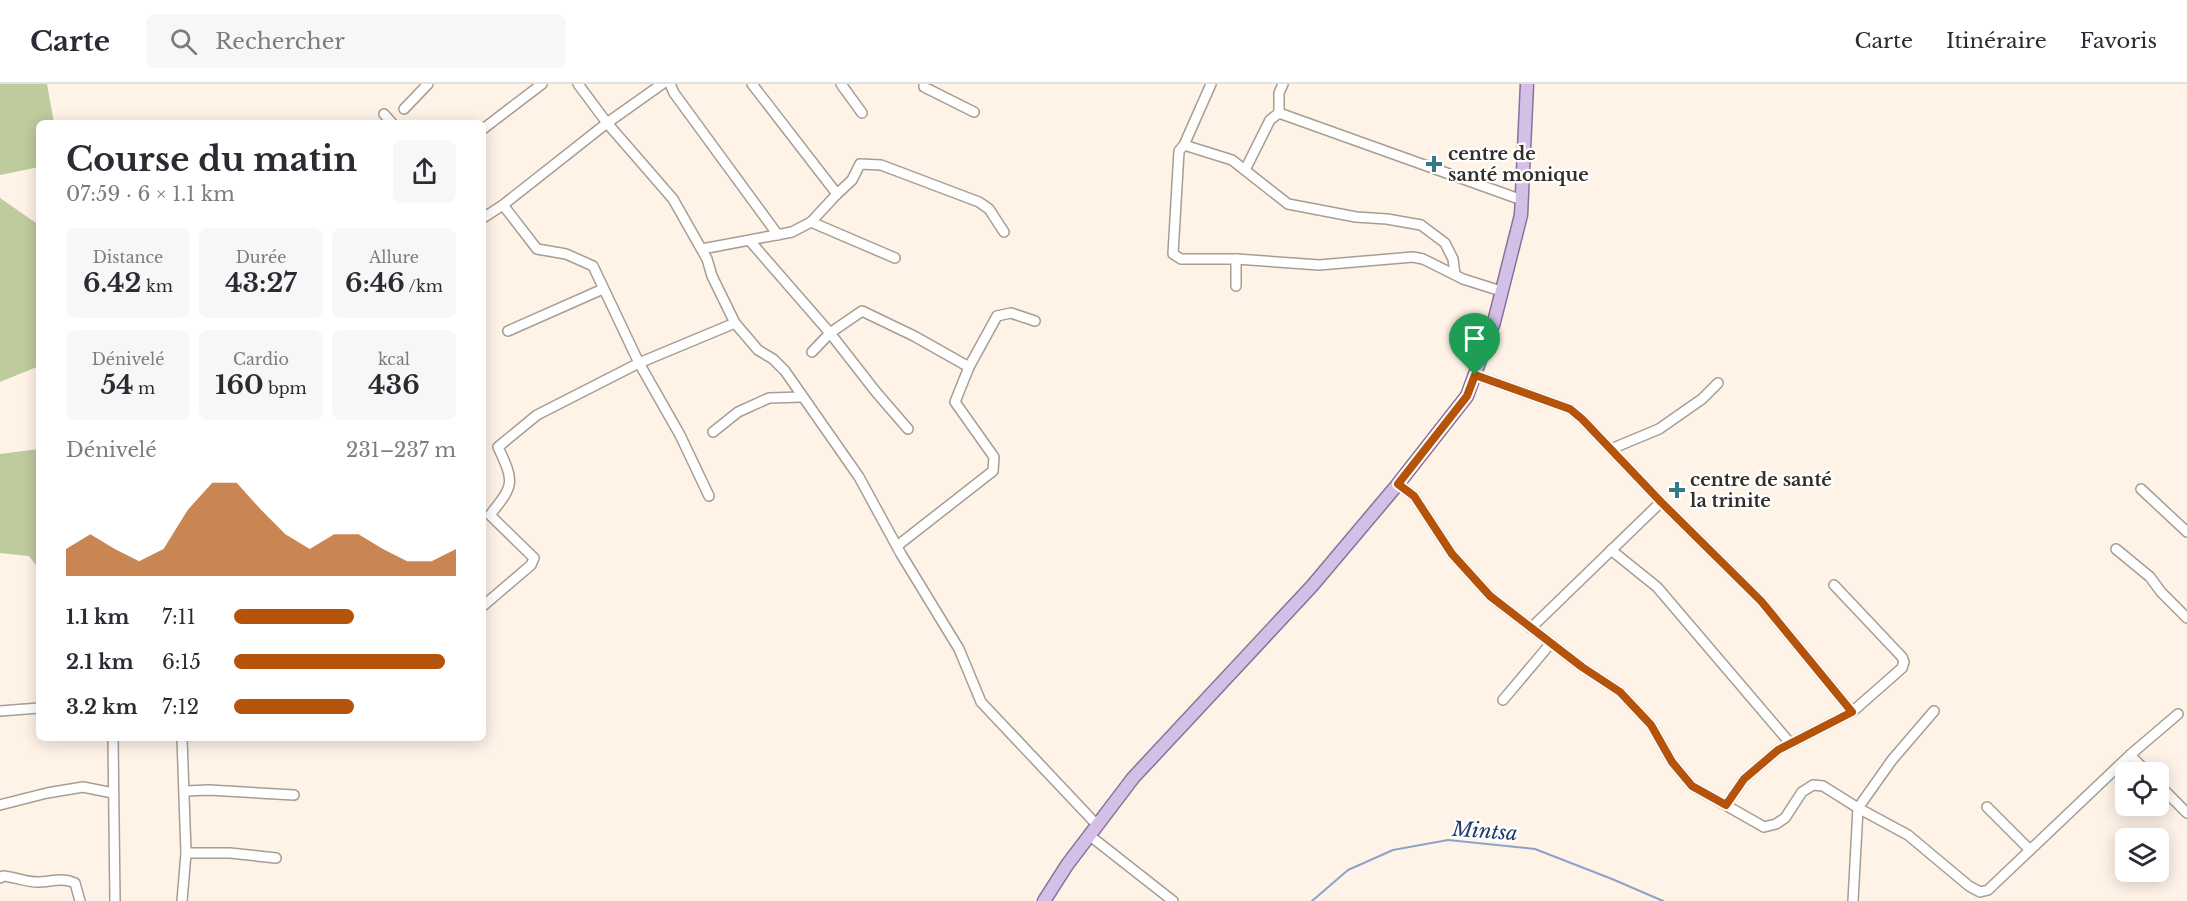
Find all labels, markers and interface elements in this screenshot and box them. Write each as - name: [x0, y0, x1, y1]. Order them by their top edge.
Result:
- search box: [146, 14, 566, 68]
- text: Carte: [30, 24, 110, 59]
- icon: search: [167, 25, 200, 58]
- text: Rechercher: [215, 28, 345, 55]
- text: Carte: [1855, 28, 1913, 54]
- text: Itinéraire: [1946, 28, 2047, 54]
- text: Favoris: [2080, 28, 2157, 54]
- text: Course du matin: [66, 139, 357, 180]
- button: share: [393, 140, 456, 203]
- place label: centre de santé monique: [1448, 143, 1589, 186]
- marker: centre de santé monique: [1425, 155, 1443, 173]
- text: 07:59 · 6 × 1.1 km: [66, 182, 235, 206]
- text: Distance: [93, 247, 163, 267]
- text: Durée: [236, 247, 286, 267]
- text: Allure: [369, 247, 419, 267]
- text: 6.42: [83, 267, 141, 299]
- text: 43:27: [225, 267, 297, 299]
- text: 6:46: [345, 267, 405, 299]
- text: km: [141, 276, 173, 296]
- text: /km: [405, 276, 443, 296]
- pin: [1449, 313, 1500, 375]
- icon: arrive: [1458, 322, 1491, 355]
- text: Dénivelé: [92, 349, 164, 369]
- text: Cardio: [233, 349, 289, 369]
- text: kcal: [378, 349, 410, 369]
- text: 54: [101, 369, 133, 401]
- text: 160: [215, 369, 264, 401]
- text: 436: [368, 369, 420, 401]
- text: m: [133, 378, 155, 398]
- text: bpm: [264, 378, 307, 398]
- text: Dénivelé: [66, 438, 157, 462]
- text: 231–237 m: [346, 438, 456, 462]
- place label: centre de santé la trinite: [1690, 469, 1832, 512]
- marker: centre de santé la trinite: [1668, 481, 1686, 499]
- text: 1.1 km: [66, 605, 129, 629]
- text: 7:11: [162, 605, 196, 629]
- text: 2.1 km: [66, 650, 134, 674]
- text: 6:15: [162, 650, 201, 674]
- text: 3.2 km: [66, 695, 138, 719]
- text: 7:12: [162, 695, 199, 719]
- map controls: [2115, 762, 2169, 882]
- button: locate: [2115, 762, 2169, 816]
- water label: Mintsa: [1450, 817, 1519, 845]
- button: layers: [2115, 828, 2169, 882]

